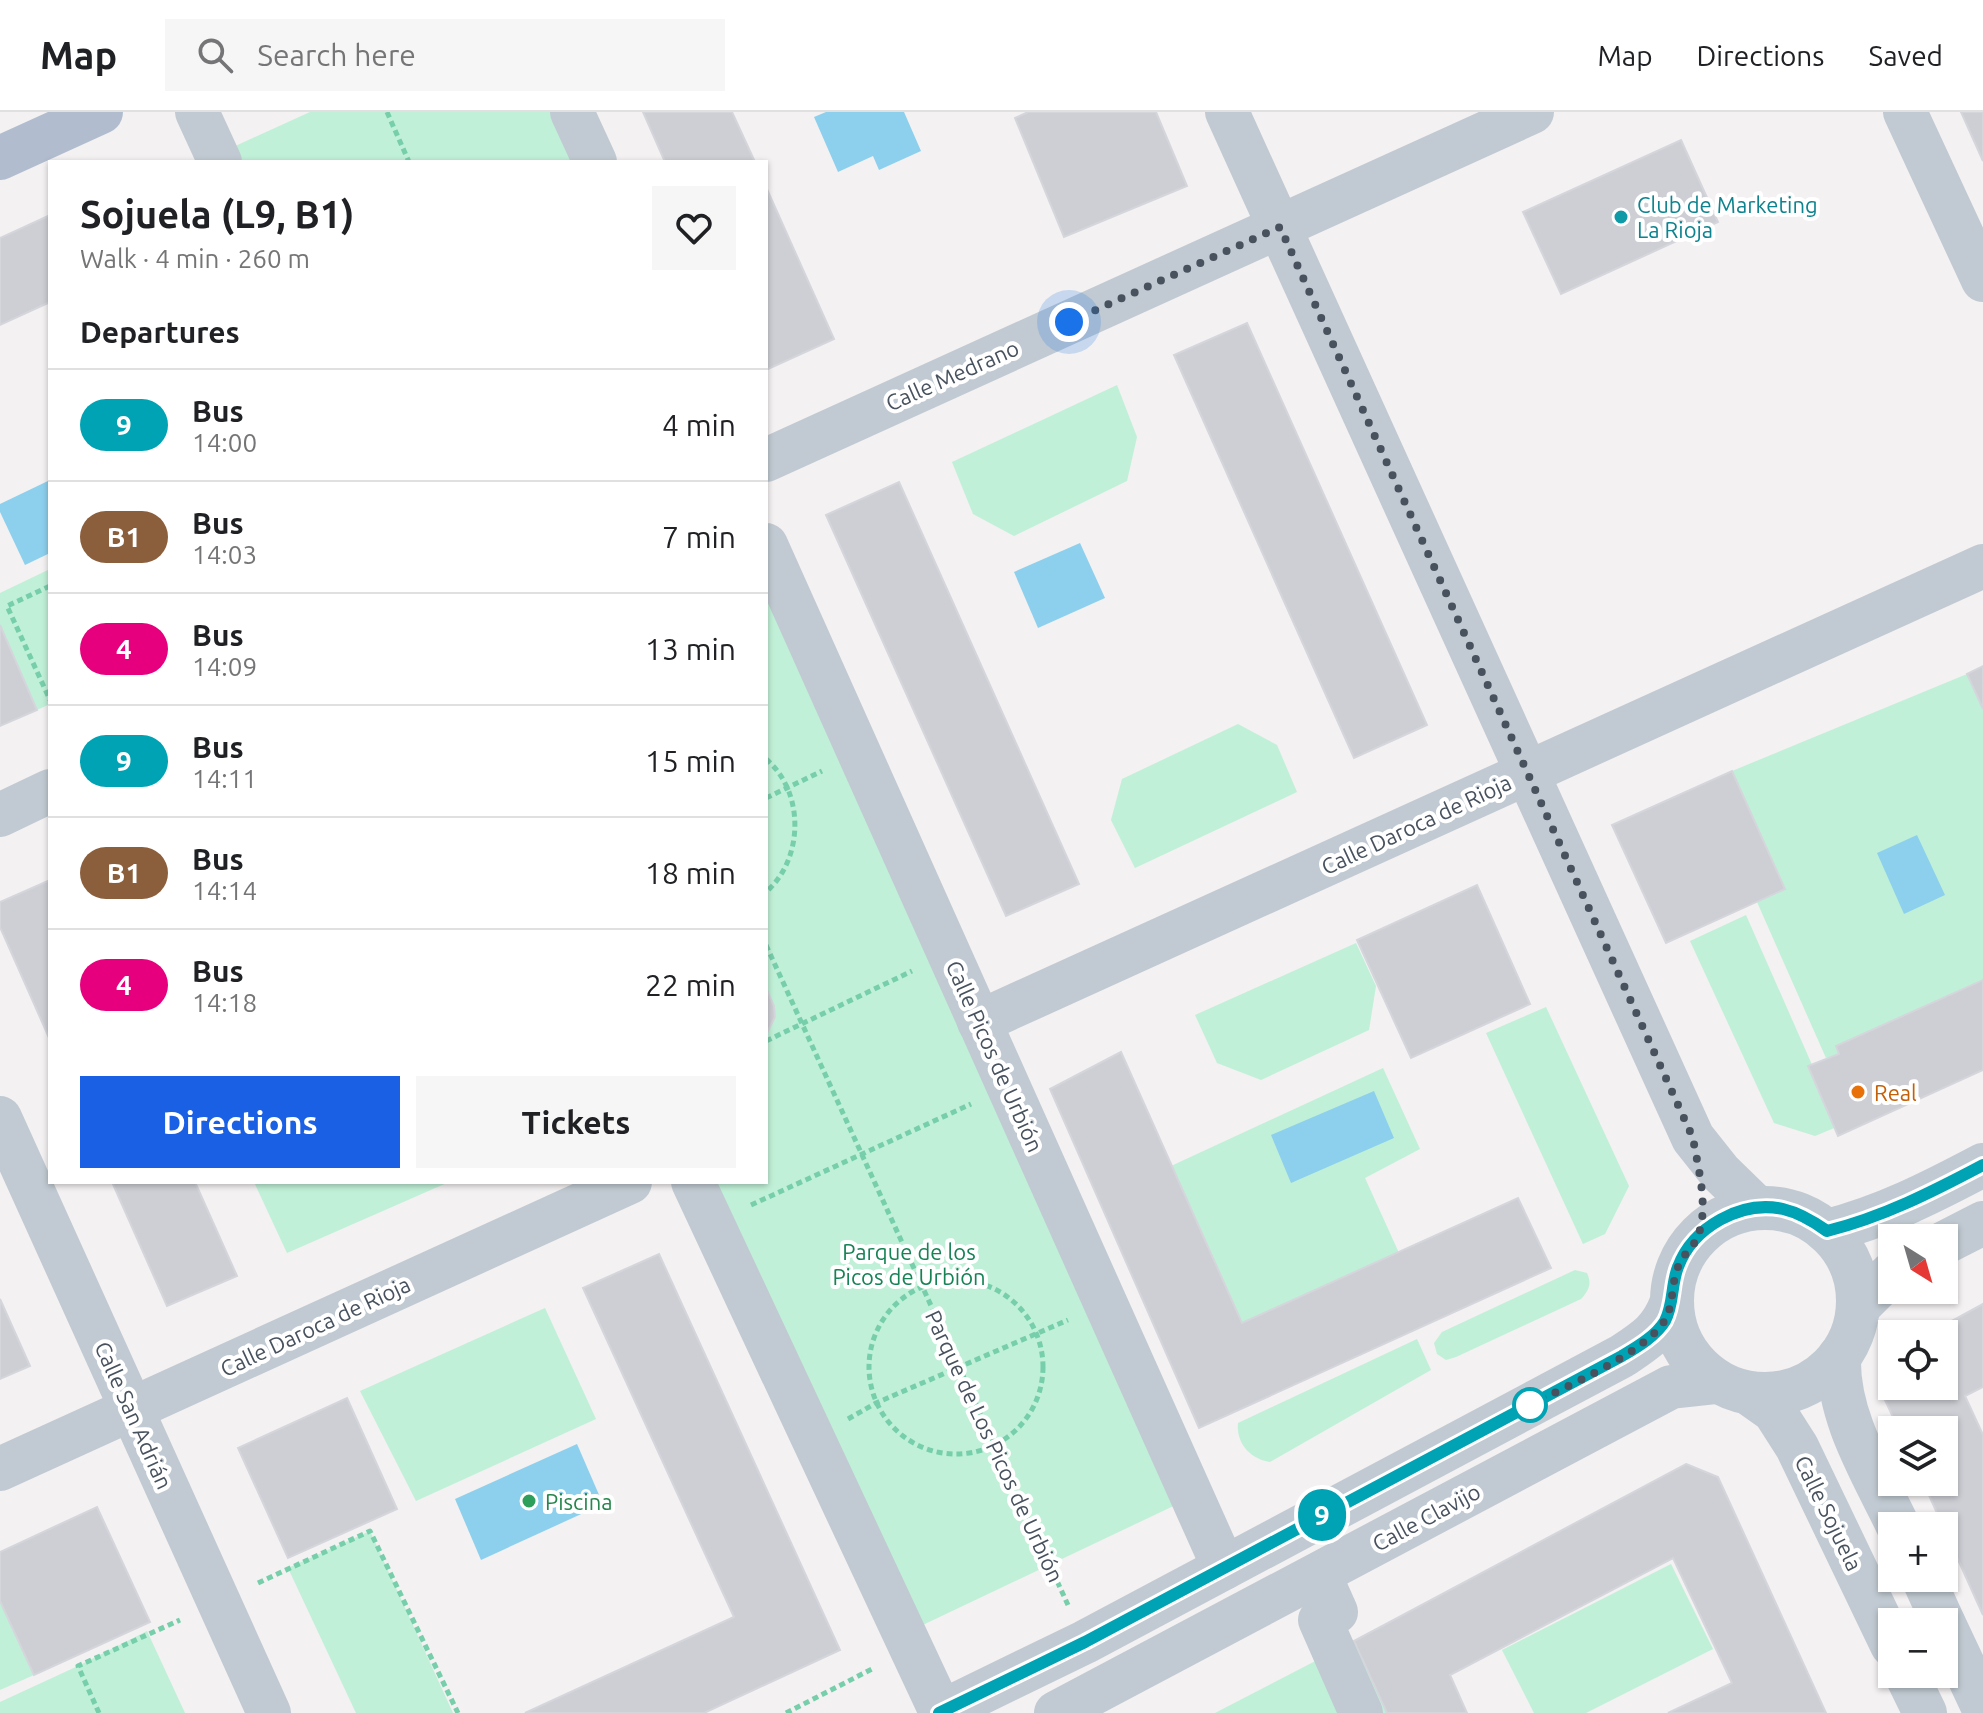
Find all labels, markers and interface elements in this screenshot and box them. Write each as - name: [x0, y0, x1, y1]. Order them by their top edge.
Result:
- search box: [165, 19, 725, 91]
- icon: search: [193, 33, 237, 77]
- text: Map: [40, 34, 117, 76]
- text: Search here: [257, 38, 416, 72]
- text: Map: [1597, 40, 1653, 71]
- text: Directions: [1697, 40, 1824, 71]
- text: Saved: [1868, 40, 1943, 71]
- button: heart: [652, 186, 736, 270]
- place label: Club de Marketing La Rioja: [1637, 192, 1818, 242]
- text: Sojuela (L9, B1): [80, 193, 354, 235]
- marker: Club de Marketing La Rioja: [1612, 208, 1630, 226]
- text: Walk · 4 min · 260 m: [80, 244, 310, 273]
- your location: [1049, 302, 1089, 342]
- text: Departures: [80, 315, 240, 349]
- street label: Calle Medrano: [882, 335, 1022, 415]
- text: Bus: [192, 394, 244, 428]
- text: 4 min: [662, 408, 736, 442]
- text: 9: [116, 409, 132, 440]
- text: 14:00: [192, 428, 257, 457]
- text: Bus: [192, 506, 244, 540]
- text: 7 min: [662, 520, 736, 554]
- text: B1: [107, 521, 141, 552]
- text: 14:03: [192, 540, 257, 569]
- text: Bus: [192, 618, 244, 652]
- text: 13 min: [645, 632, 736, 666]
- text: 4: [116, 633, 132, 664]
- text: 14:09: [192, 652, 257, 681]
- text: Bus: [192, 730, 244, 764]
- text: 15 min: [645, 744, 736, 778]
- text: 9: [116, 745, 132, 776]
- text: 14:11: [192, 764, 257, 793]
- street label: Calle Daroca de Rioja: [1317, 769, 1515, 879]
- text: Bus: [192, 842, 244, 876]
- text: 18 min: [645, 856, 736, 890]
- text: B1: [107, 857, 141, 888]
- text: 14:14: [192, 876, 257, 905]
- text: Bus: [192, 954, 244, 988]
- street label: Calle Picos de Urbión: [942, 956, 1048, 1156]
- text: 22 min: [645, 968, 736, 1002]
- text: 4: [116, 969, 132, 1000]
- text: 14:18: [192, 988, 257, 1017]
- button: Directions: [80, 1076, 400, 1168]
- button: Tickets: [416, 1076, 736, 1168]
- place label: Real: [1874, 1080, 1917, 1105]
- marker: Real: [1849, 1083, 1867, 1101]
- north arrow: [1878, 1224, 1958, 1304]
- map controls: [1878, 1224, 1958, 1688]
- park label: Parque de los Picos de Urbión: [832, 1239, 986, 1289]
- street label: Calle Daroca de Rioja: [216, 1271, 414, 1381]
- street label: Parque de Los Picos de Urbión: [921, 1306, 1069, 1586]
- button: locate: [1878, 1320, 1958, 1400]
- street label: Calle San Adrián: [90, 1337, 178, 1493]
- unlabelled marker: [1513, 1388, 1547, 1422]
- button: layers: [1878, 1416, 1958, 1496]
- street label: Calle Sojuela: [1790, 1451, 1868, 1575]
- street label: Calle Clavijo: [1368, 1478, 1484, 1556]
- place label: Piscina: [545, 1489, 613, 1514]
- line badge: 9: [1296, 1489, 1348, 1541]
- marker: Piscina: [520, 1492, 538, 1510]
- text: 9: [1314, 1499, 1330, 1530]
- button: +: [1878, 1512, 1958, 1592]
- button: −: [1878, 1608, 1958, 1688]

